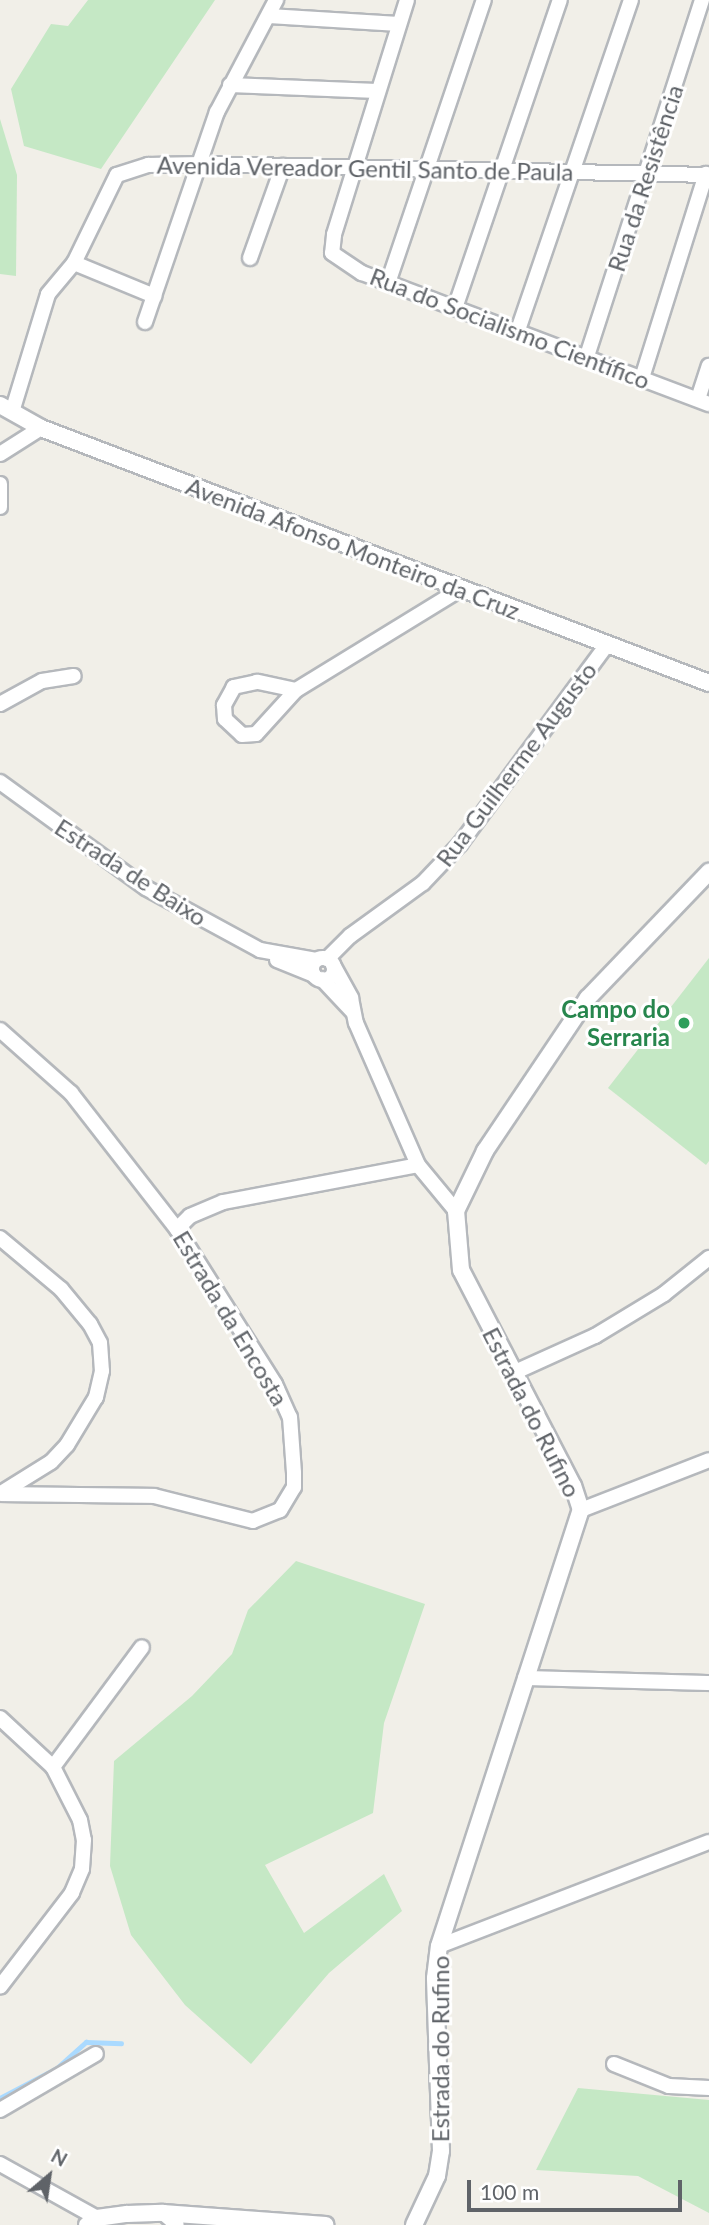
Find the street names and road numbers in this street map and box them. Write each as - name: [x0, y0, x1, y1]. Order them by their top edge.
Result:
- street label: Rua da Resistência: [601, 81, 689, 275]
- street label: Avenida Vereador Gentil Santo de Paula: [156, 150, 574, 186]
- street label: Rua do Socialismo Científico: [366, 261, 654, 395]
- street label: Avenida Afonso Monteiro da Cruz: [182, 471, 524, 625]
- street label: Rua Guilherme Augusto: [430, 656, 602, 872]
- street label: Estrada de Baixo: [50, 812, 212, 932]
- street label: Estrada da Encosta: [167, 1225, 295, 1411]
- street label: Estrada do Rufino: [477, 1322, 587, 1502]
- street label: Estrada do Rufino: [426, 1956, 454, 2142]

